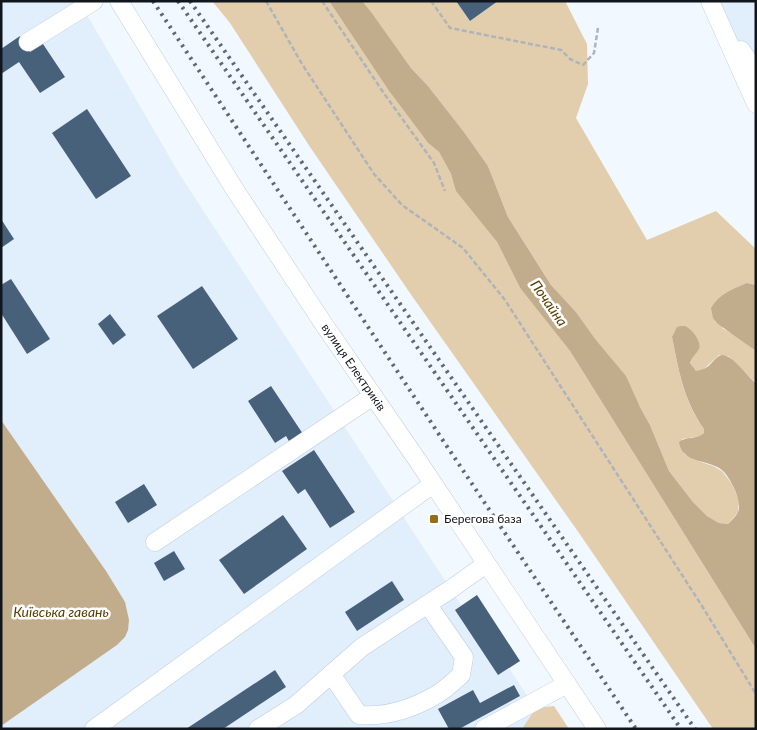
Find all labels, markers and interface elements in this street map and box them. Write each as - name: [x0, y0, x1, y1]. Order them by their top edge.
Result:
- water label: Почайна: [527, 276, 571, 329]
- street label: вулиця Електриків: [318, 320, 389, 414]
- place label: Берегова база: [444, 511, 522, 526]
- marker: Берегова база: [428, 513, 440, 525]
- water label: Київська гавань: [13, 603, 109, 620]

